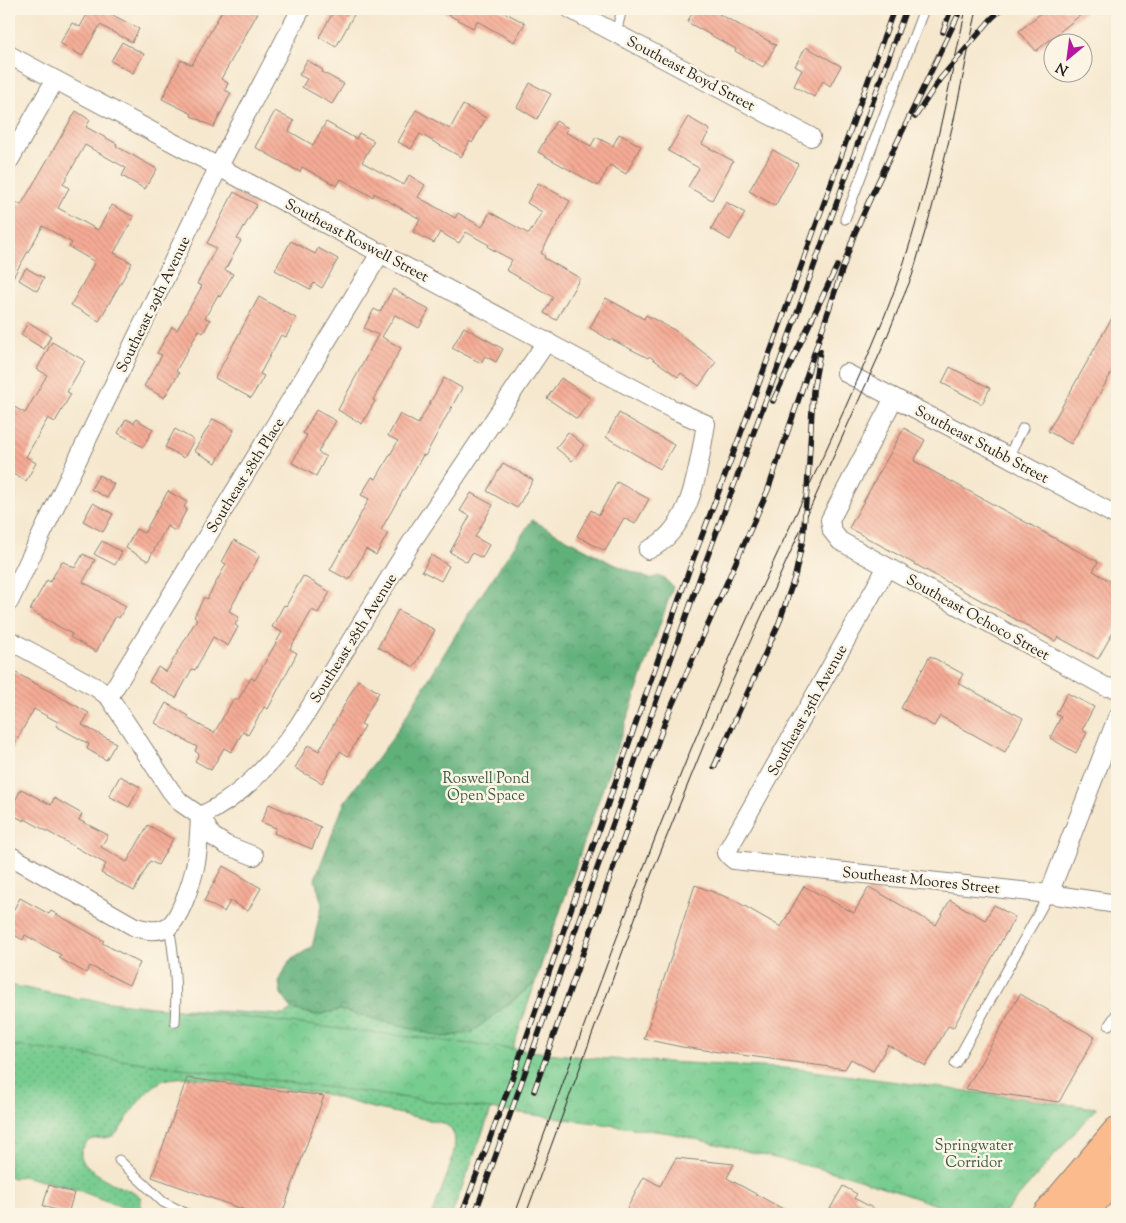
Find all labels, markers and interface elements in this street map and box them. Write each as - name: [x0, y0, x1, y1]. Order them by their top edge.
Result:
- street label: Southeast Boyd Street: [622, 32, 758, 117]
- north arrow: [1044, 32, 1094, 82]
- text: N: [1053, 56, 1072, 79]
- street label: Southeast Roswell Street: [281, 194, 432, 288]
- street label: Southeast 29th Avenue: [112, 233, 196, 376]
- street label: Southeast Stubb Street: [911, 401, 1052, 489]
- street label: Southeast 28th Place: [202, 414, 290, 538]
- street label: Southeast 28th Avenue: [306, 570, 403, 708]
- street label: Southeast Ochoco Street: [902, 570, 1053, 667]
- street label: Southeast 25th Avenue: [763, 641, 853, 780]
- park label: Roswell Pond Open Space: [443, 769, 530, 807]
- street label: Southeast Moores Street: [841, 863, 1001, 900]
- park label: Springwater Corridor: [935, 1136, 1014, 1174]

